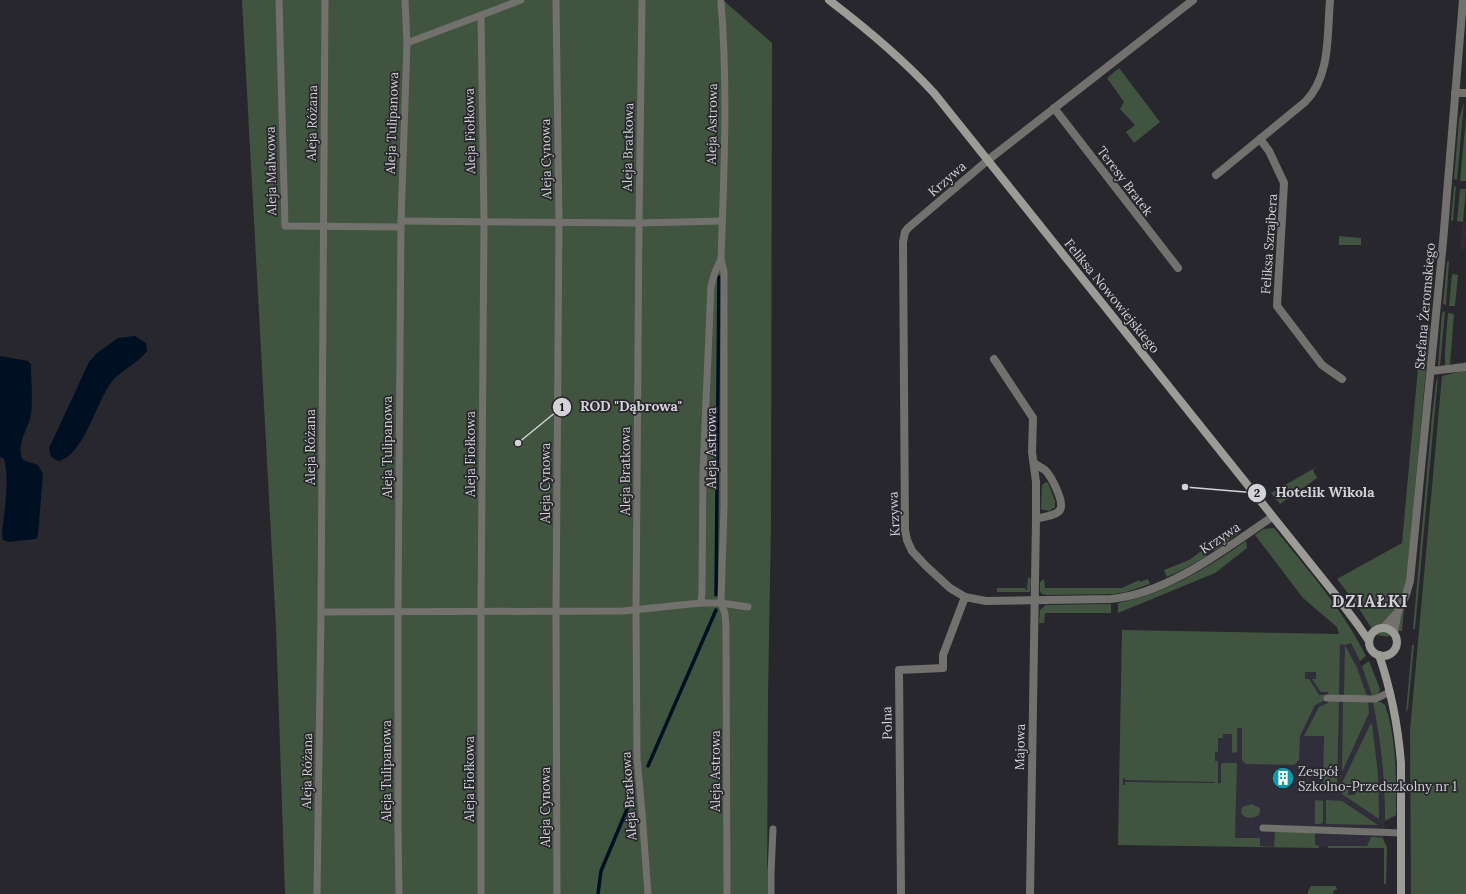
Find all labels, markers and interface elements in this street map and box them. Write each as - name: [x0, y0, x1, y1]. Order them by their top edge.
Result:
- street label: Aleja Tulipanowa: [382, 71, 402, 175]
- street label: Aleja Astrowa: [703, 83, 721, 166]
- street label: Aleja Różana: [303, 85, 321, 162]
- street label: Aleja Fiołkowa: [461, 88, 479, 175]
- street label: Aleja Bratkowa: [619, 102, 637, 193]
- street label: Aleja Cynowa: [537, 118, 555, 200]
- street label: Aleja Malwowa: [262, 126, 280, 217]
- street label: Teresy Bratek: [1093, 143, 1157, 219]
- street label: Krzywa: [924, 158, 970, 200]
- street label: Feliksa Szrajbera: [1257, 193, 1281, 295]
- street label: Feliksa Nowowiejskiego: [1061, 235, 1164, 357]
- street label: Stefana Żeromskiego: [1411, 242, 1439, 370]
- callout: ROD "Dąbrowa": [552, 394, 690, 420]
- street label: Aleja Tulipanowa: [379, 396, 396, 499]
- text: ROD "Dąbrowa": [580, 397, 682, 415]
- text: 1: [560, 399, 565, 414]
- street label: Aleja Astrowa: [703, 407, 720, 490]
- street label: Aleja Różana: [302, 409, 319, 486]
- street label: Aleja Fiołkowa: [462, 411, 479, 498]
- street label: Aleja Bratkowa: [617, 426, 634, 516]
- street label: Aleja Cynowa: [537, 442, 554, 524]
- callout: Hotelik Wikola: [1247, 480, 1382, 506]
- text: Hotelik Wikola: [1275, 483, 1375, 501]
- text: 2: [1254, 485, 1260, 500]
- street label: Krzywa: [884, 491, 904, 537]
- street label: Krzywa: [1197, 518, 1244, 558]
- district label: DZIAŁKI: [1332, 590, 1409, 612]
- street label: Polna: [878, 706, 896, 740]
- street label: Aleja Tulipanowa: [378, 720, 395, 823]
- street label: Majowa: [1011, 723, 1029, 770]
- street label: Aleja Astrowa: [707, 730, 724, 813]
- street label: Aleja Różana: [298, 733, 316, 810]
- street label: Aleja Fiołkowa: [461, 736, 478, 823]
- street label: Aleja Bratkowa: [617, 751, 641, 842]
- place label: Zespół Szkolno-Przedszkolny nr 1: [1298, 763, 1457, 795]
- building icon: Zespół Szkolno-Przedszkolny nr 1: [1270, 765, 1296, 791]
- street label: Aleja Cynowa: [537, 766, 554, 848]

